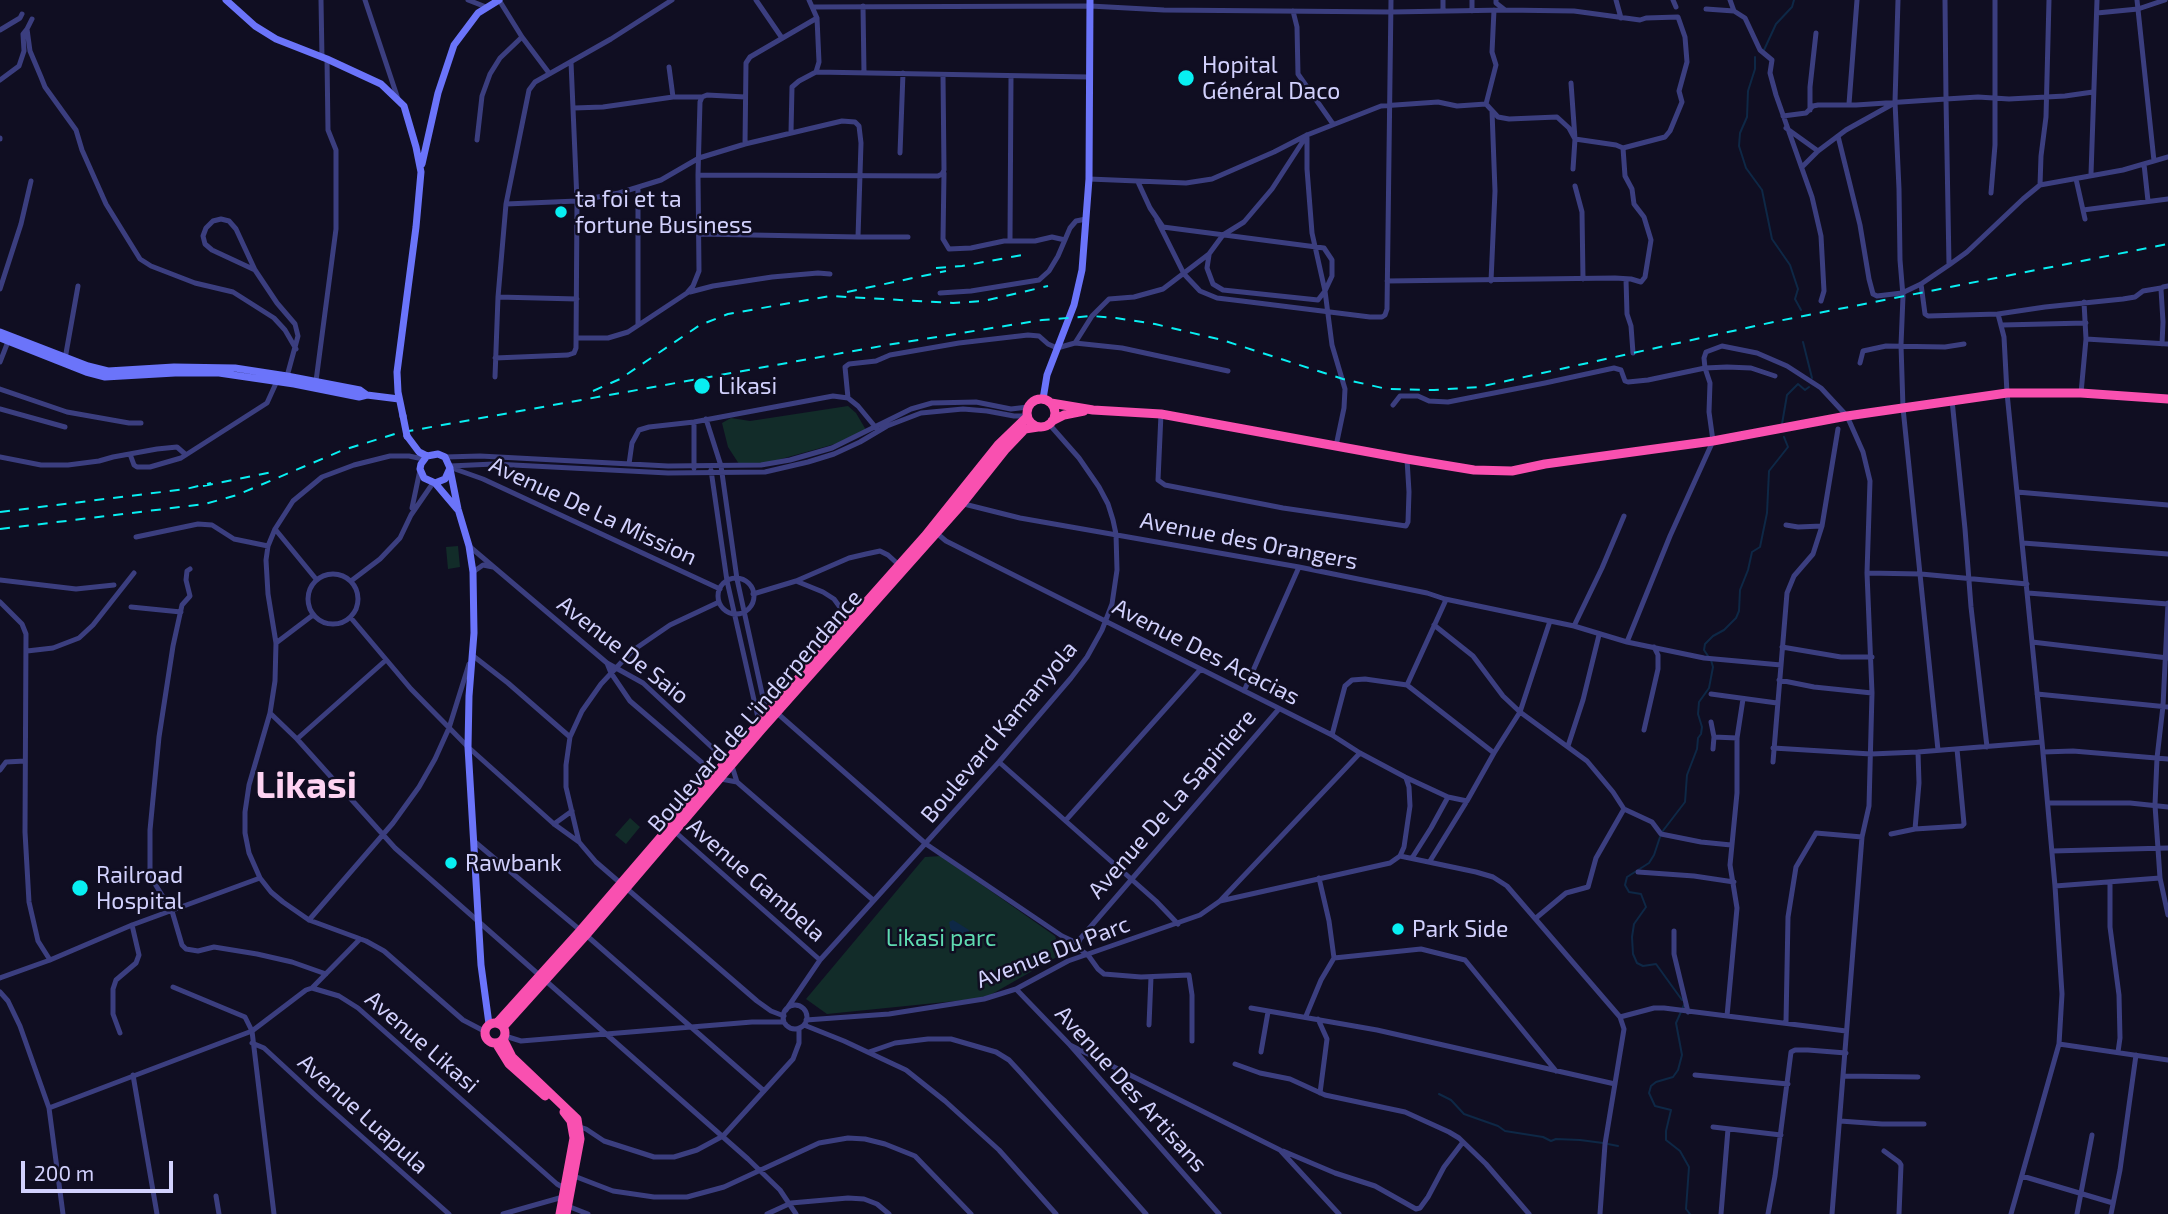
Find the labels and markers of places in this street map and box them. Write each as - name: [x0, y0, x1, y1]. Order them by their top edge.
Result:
- place label: Hopital Général Daco: [1202, 51, 1340, 105]
- marker: Hopital Général Daco: [1176, 68, 1196, 88]
- place label: ta foi et ta fortune Business: [575, 185, 752, 239]
- marker: ta foi et ta fortune Business: [553, 204, 569, 220]
- place label: Likasi: [718, 372, 777, 400]
- marker: Likasi: [692, 376, 712, 396]
- place label: Rawbank: [465, 849, 562, 877]
- marker: Rawbank: [443, 855, 459, 871]
- place label: Railroad Hospital: [96, 861, 183, 915]
- marker: Railroad Hospital: [70, 878, 90, 898]
- place label: Park Side: [1412, 915, 1508, 943]
- marker: Park Side: [1390, 921, 1406, 937]

